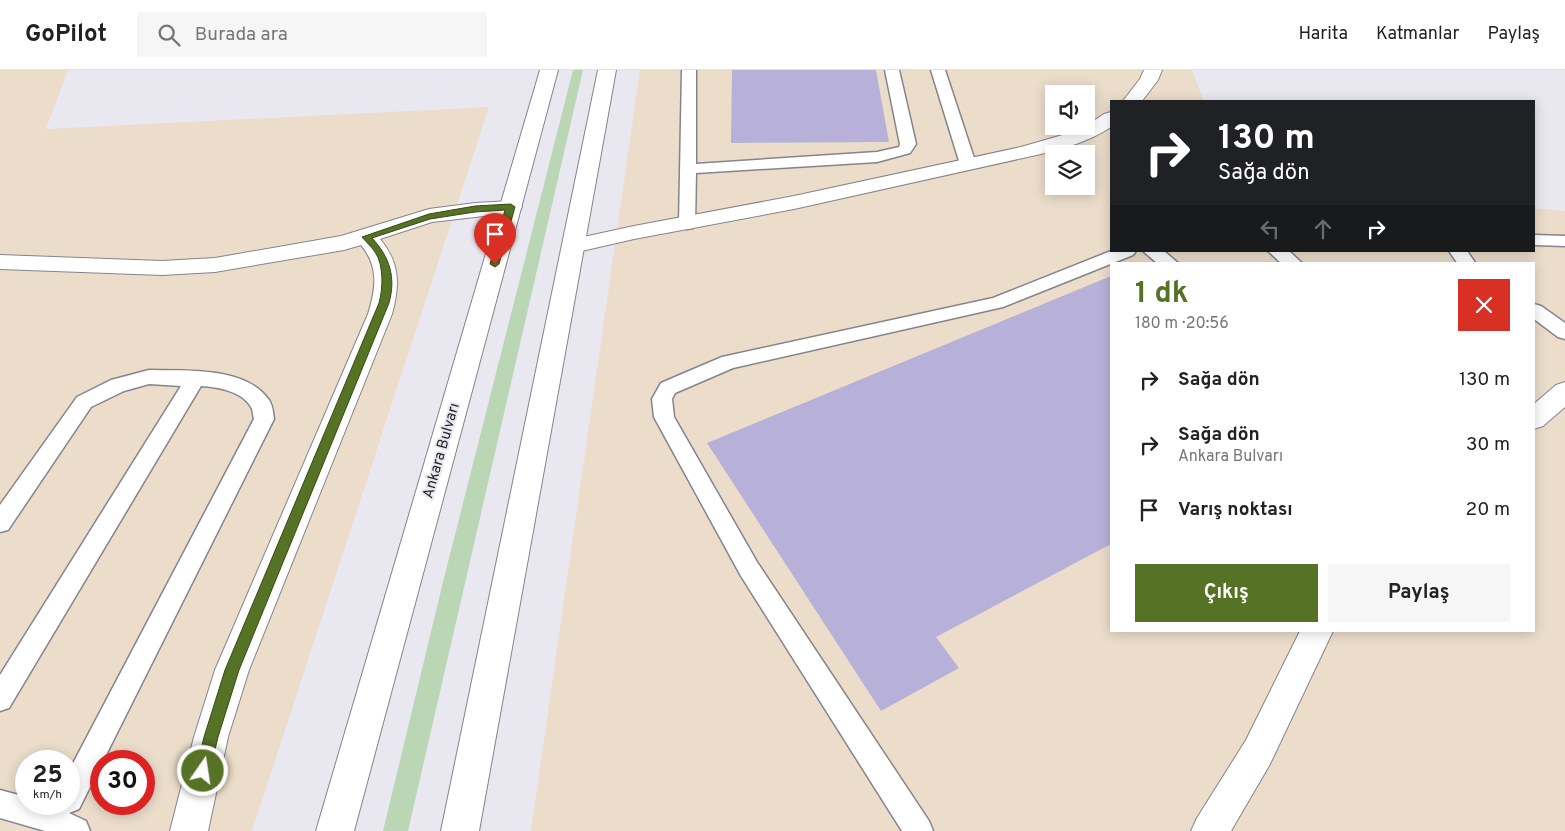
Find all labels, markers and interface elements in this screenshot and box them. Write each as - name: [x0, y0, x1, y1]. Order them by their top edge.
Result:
- search box: [137, 12, 487, 57]
- text: GoPilot: [25, 20, 107, 50]
- icon: search: [155, 21, 183, 49]
- text: Burada ara: [195, 23, 288, 47]
- text: Harita: [1299, 23, 1348, 46]
- text: Katmanlar: [1376, 23, 1459, 46]
- text: Paylaş: [1487, 23, 1540, 46]
- map controls: [1045, 85, 1095, 195]
- button: sound: [1045, 85, 1095, 135]
- text: 130 m: [1218, 117, 1315, 161]
- icon: right: [1135, 120, 1200, 185]
- button: layers: [1045, 145, 1095, 195]
- text: Sağa dön: [1218, 160, 1310, 187]
- pin: [474, 213, 516, 264]
- icon: left: [1256, 215, 1284, 243]
- icon: ahead: [1309, 215, 1337, 243]
- icon: right: [1362, 215, 1390, 243]
- icon: arrive: [481, 220, 509, 248]
- text: 1 dk: [1135, 276, 1189, 313]
- button: close: [1458, 279, 1510, 331]
- text: 180 m · 20:56: [1135, 314, 1229, 334]
- icon: right: [1135, 366, 1163, 394]
- text: Sağa dön: [1178, 368, 1260, 392]
- text: 130 m: [1459, 368, 1510, 392]
- street label: Ankara Bulvarı: [419, 401, 465, 501]
- text: Sağa dön: [1178, 423, 1260, 447]
- icon: right: [1135, 431, 1163, 459]
- text: 30 m: [1466, 433, 1510, 457]
- text: Ankara Bulvarı: [1178, 447, 1283, 467]
- icon: arrive: [1135, 496, 1163, 524]
- text: Varış noktası: [1178, 498, 1293, 522]
- text: 20 m: [1466, 498, 1510, 522]
- button: Çıkış: [1135, 564, 1318, 622]
- button: Paylaş: [1328, 564, 1510, 622]
- position arrow: [176, 744, 228, 796]
- speed limit sign: 30: [90, 750, 155, 815]
- text: 25: [32, 760, 63, 792]
- text: km/h: [33, 787, 62, 803]

